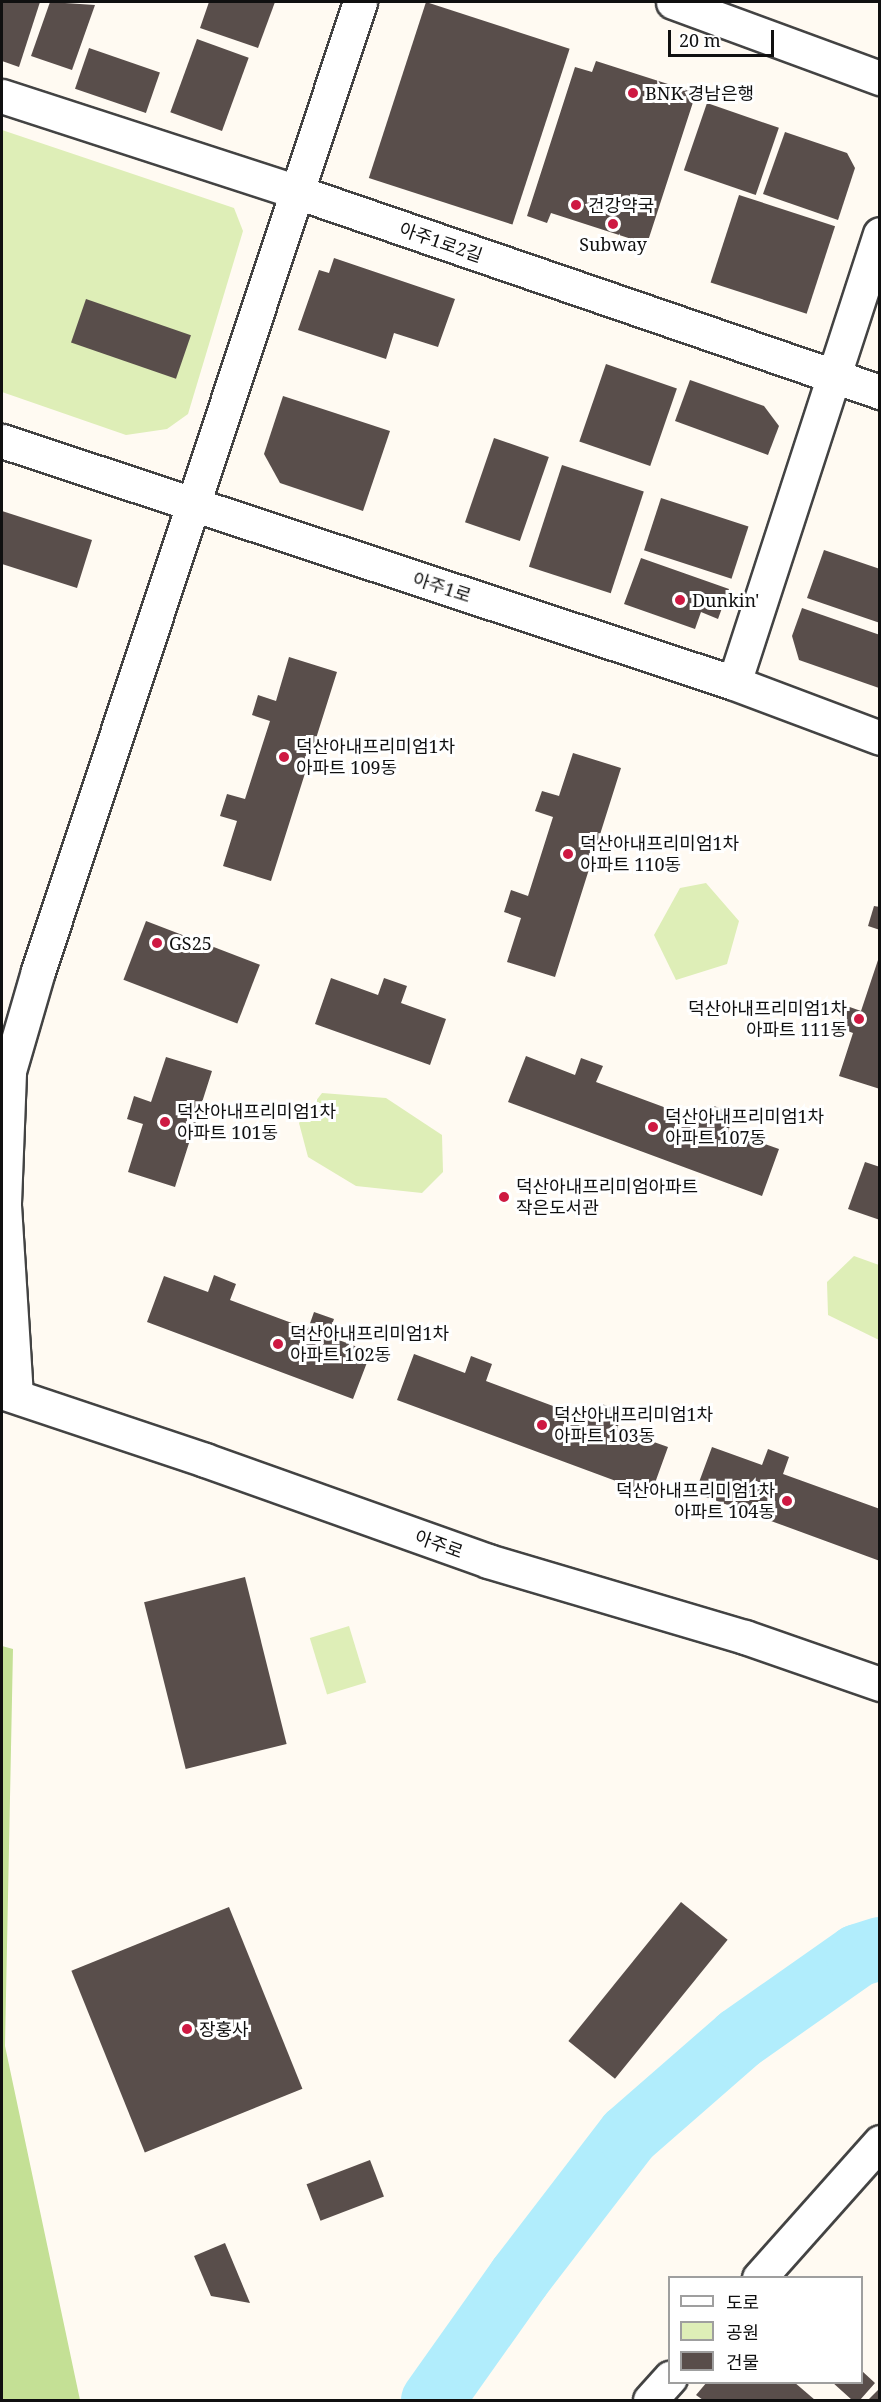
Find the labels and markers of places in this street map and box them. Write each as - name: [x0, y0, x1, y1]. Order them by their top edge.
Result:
- place label: BNK 경남은행: [645, 82, 754, 104]
- marker: BNK 경남은행: [626, 86, 640, 100]
- place label: 건강약국: [588, 194, 654, 216]
- marker: 건강약국: [569, 198, 583, 212]
- marker: Subway: [606, 217, 620, 231]
- place label: Subway: [579, 233, 647, 255]
- place label: Dunkin': [692, 589, 759, 611]
- marker: Dunkin': [673, 593, 687, 607]
- place label: 덕산아내프리미엄1차 아파트 109동: [296, 736, 455, 778]
- marker: 덕산아내프리미엄1차 아파트 109동: [277, 750, 291, 764]
- place label: 덕산아내프리미엄1차 아파트 110동: [580, 833, 739, 876]
- marker: 덕산아내프리미엄1차 아파트 110동: [561, 847, 575, 861]
- place label: GS25: [169, 932, 212, 954]
- marker: GS25: [150, 936, 164, 950]
- place label: 덕산아내프리미엄1차 아파트 111동: [688, 998, 847, 1040]
- marker: 덕산아내프리미엄1차 아파트 111동: [852, 1012, 866, 1026]
- place label: 덕산아내프리미엄1차 아파트 101동: [177, 1101, 336, 1144]
- place label: 덕산아내프리미엄1차 아파트 107동: [665, 1106, 824, 1148]
- marker: 덕산아내프리미엄1차 아파트 101동: [158, 1115, 172, 1129]
- marker: 덕산아내프리미엄1차 아파트 107동: [646, 1120, 660, 1134]
- place label: 덕산아내프리미엄아파트 작은도서관: [516, 1176, 698, 1218]
- marker: 덕산아내프리미엄아파트 작은도서관: [497, 1190, 511, 1204]
- place label: 덕산아내프리미엄1차 아파트 102동: [290, 1323, 449, 1366]
- marker: 덕산아내프리미엄1차 아파트 102동: [271, 1337, 285, 1351]
- place label: 덕산아내프리미엄1차 아파트 103동: [554, 1404, 713, 1446]
- marker: 덕산아내프리미엄1차 아파트 103동: [535, 1418, 549, 1432]
- place label: 덕산아내프리미엄1차 아파트 104동: [616, 1480, 775, 1522]
- marker: 덕산아내프리미엄1차 아파트 104동: [780, 1494, 794, 1508]
- place label: 장훙사: [199, 2018, 249, 2040]
- marker: 장훙사: [180, 2022, 194, 2036]

